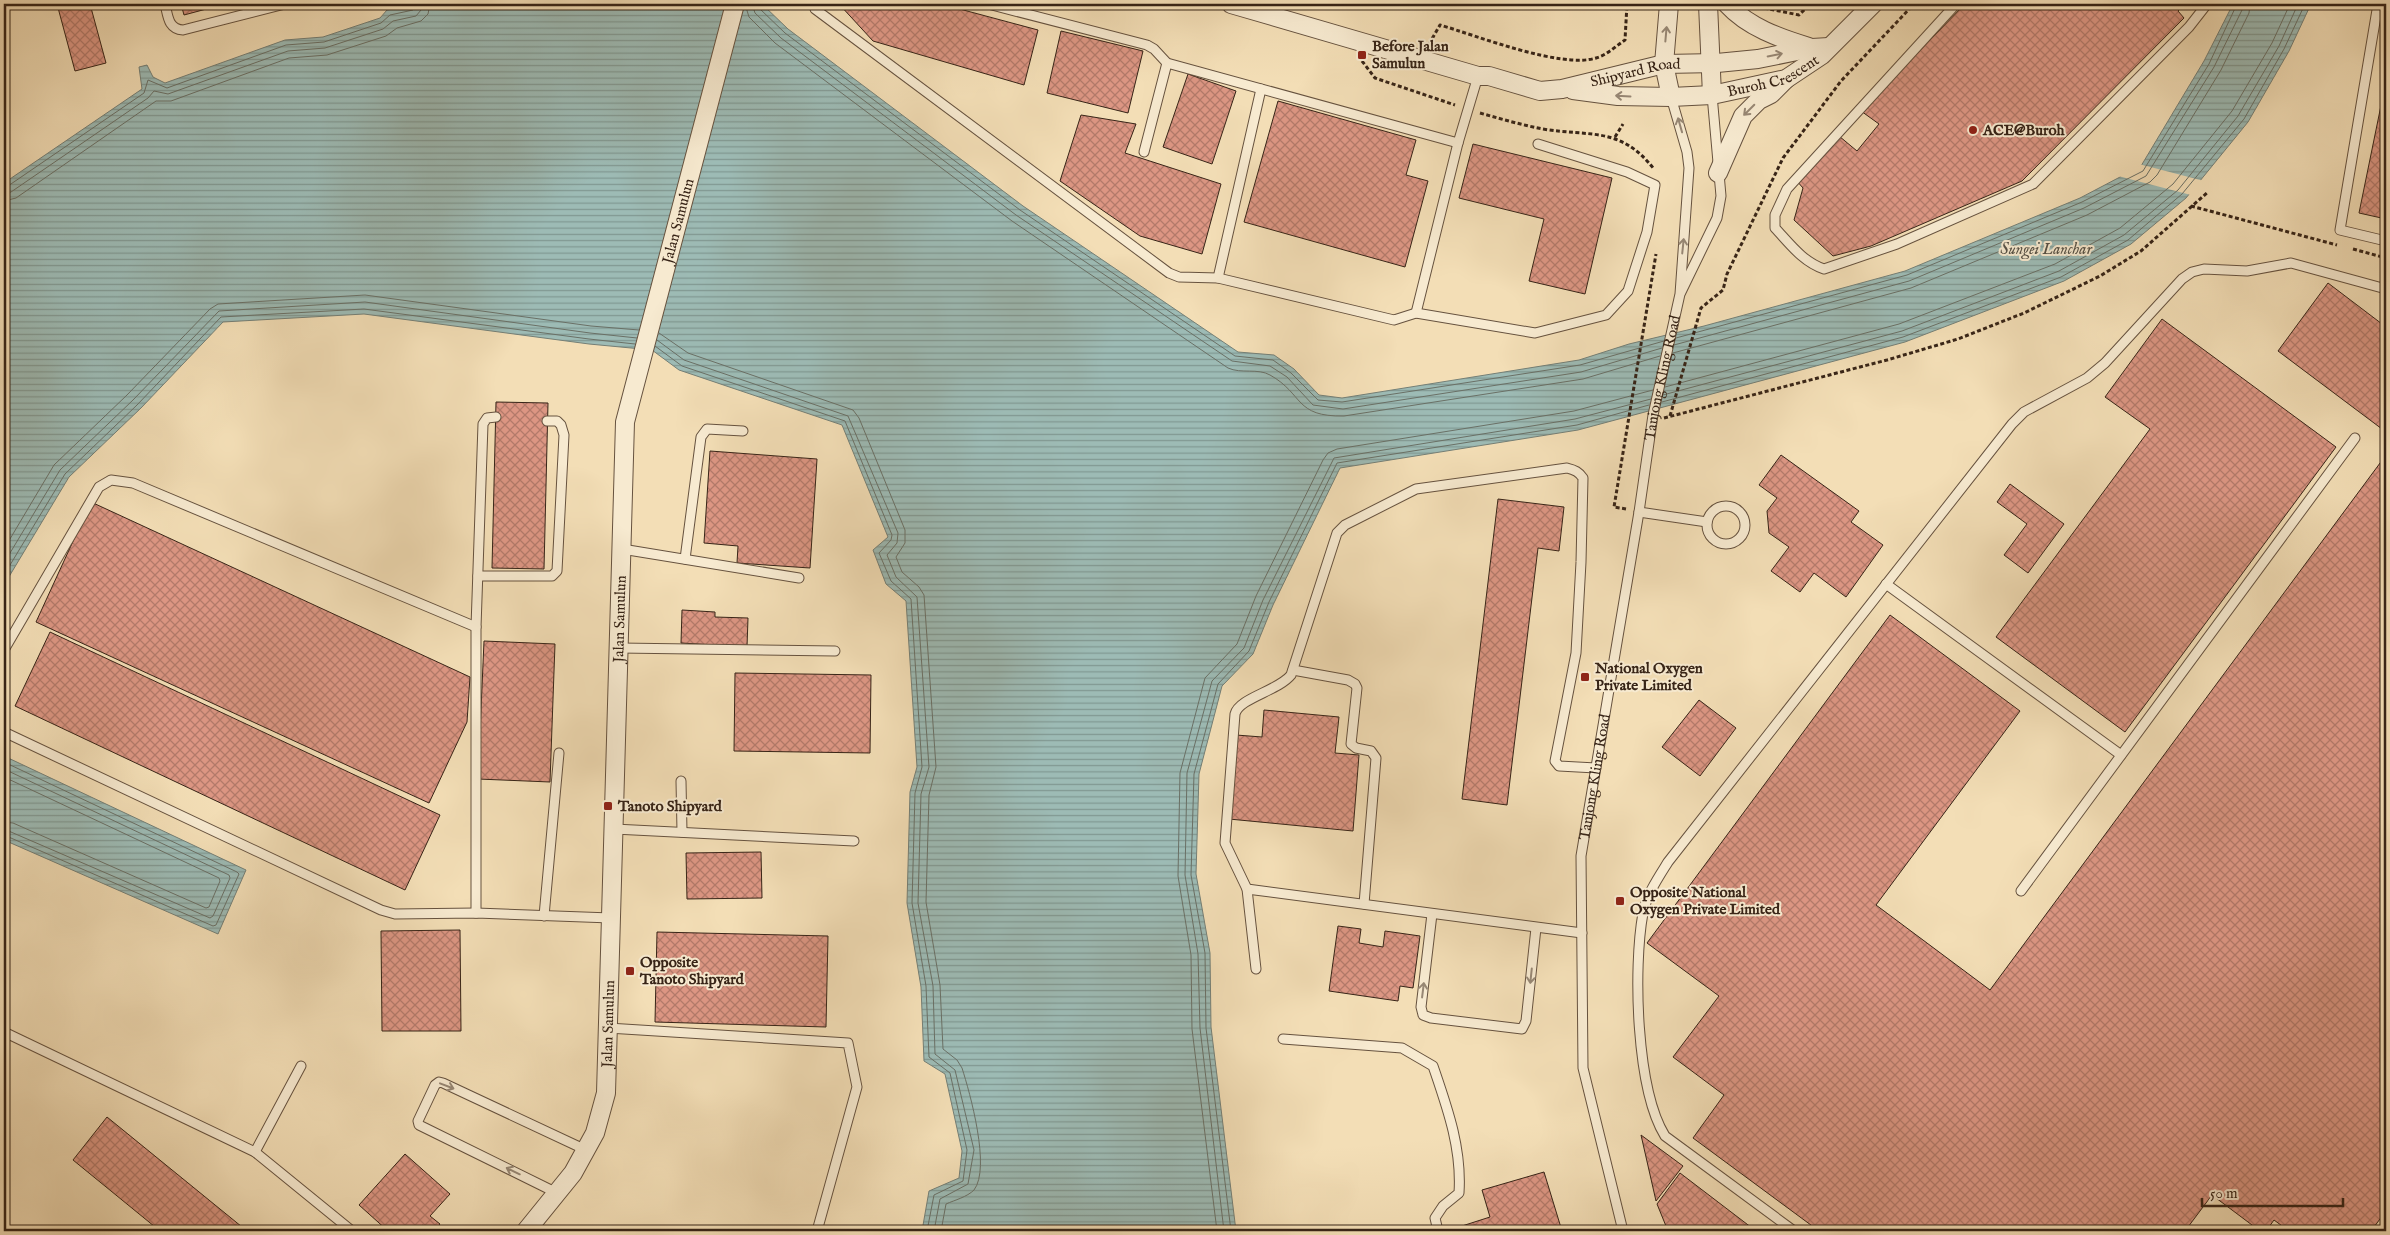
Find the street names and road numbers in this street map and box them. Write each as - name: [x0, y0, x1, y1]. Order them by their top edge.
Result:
- street label: Buroh Crescent: [1726, 50, 1822, 101]
- street label: Shipyard Road: [1588, 54, 1682, 91]
- street label: Jalan Samulun: [657, 176, 698, 268]
- street label: Tanjong Kling Road: [1640, 312, 1685, 442]
- street label: Jalan Samulun: [609, 575, 630, 665]
- street label: Tanjong Kling Road: [1574, 712, 1614, 841]
- street label: Jalan Samulun: [597, 980, 619, 1070]

